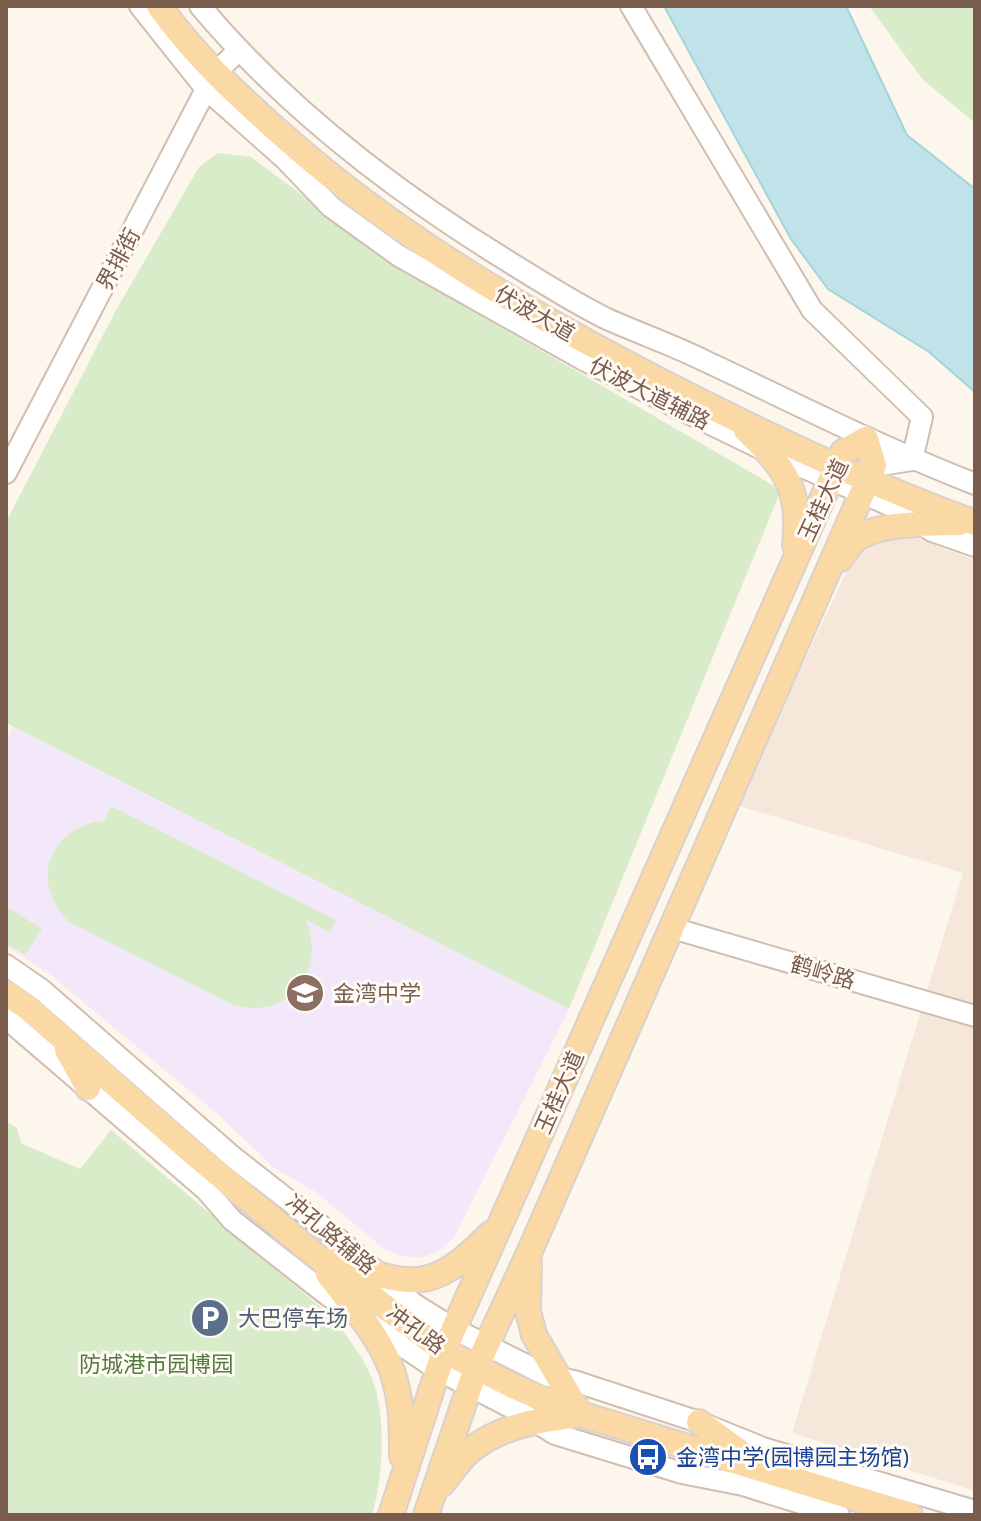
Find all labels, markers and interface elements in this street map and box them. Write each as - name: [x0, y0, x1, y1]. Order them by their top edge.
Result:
- street label: 界排街: [88, 222, 146, 295]
- street label: 伏波大道: [490, 277, 581, 347]
- street label: 伏波大道辅路: [585, 349, 716, 435]
- street label: 玉桂大道: [790, 453, 854, 546]
- street label: 鹤岭路: [787, 948, 859, 995]
- school or university icon: 金湾中学: [284, 972, 326, 1014]
- place label: 金湾中学: [333, 977, 421, 1007]
- street label: 玉桂大道: [526, 1045, 590, 1138]
- street label: 冲孔路辅路: [280, 1186, 383, 1280]
- parking icon: 大巴停车场: [189, 1297, 231, 1339]
- street label: 冲孔路: [381, 1297, 452, 1360]
- place label: 大巴停车场: [238, 1302, 348, 1332]
- park label: 防城港市园博园: [79, 1348, 233, 1378]
- bus stop icon: 金湾中学(园博园主场馆): [627, 1436, 669, 1478]
- place label: 金湾中学(园博园主场馆): [676, 1441, 909, 1471]

